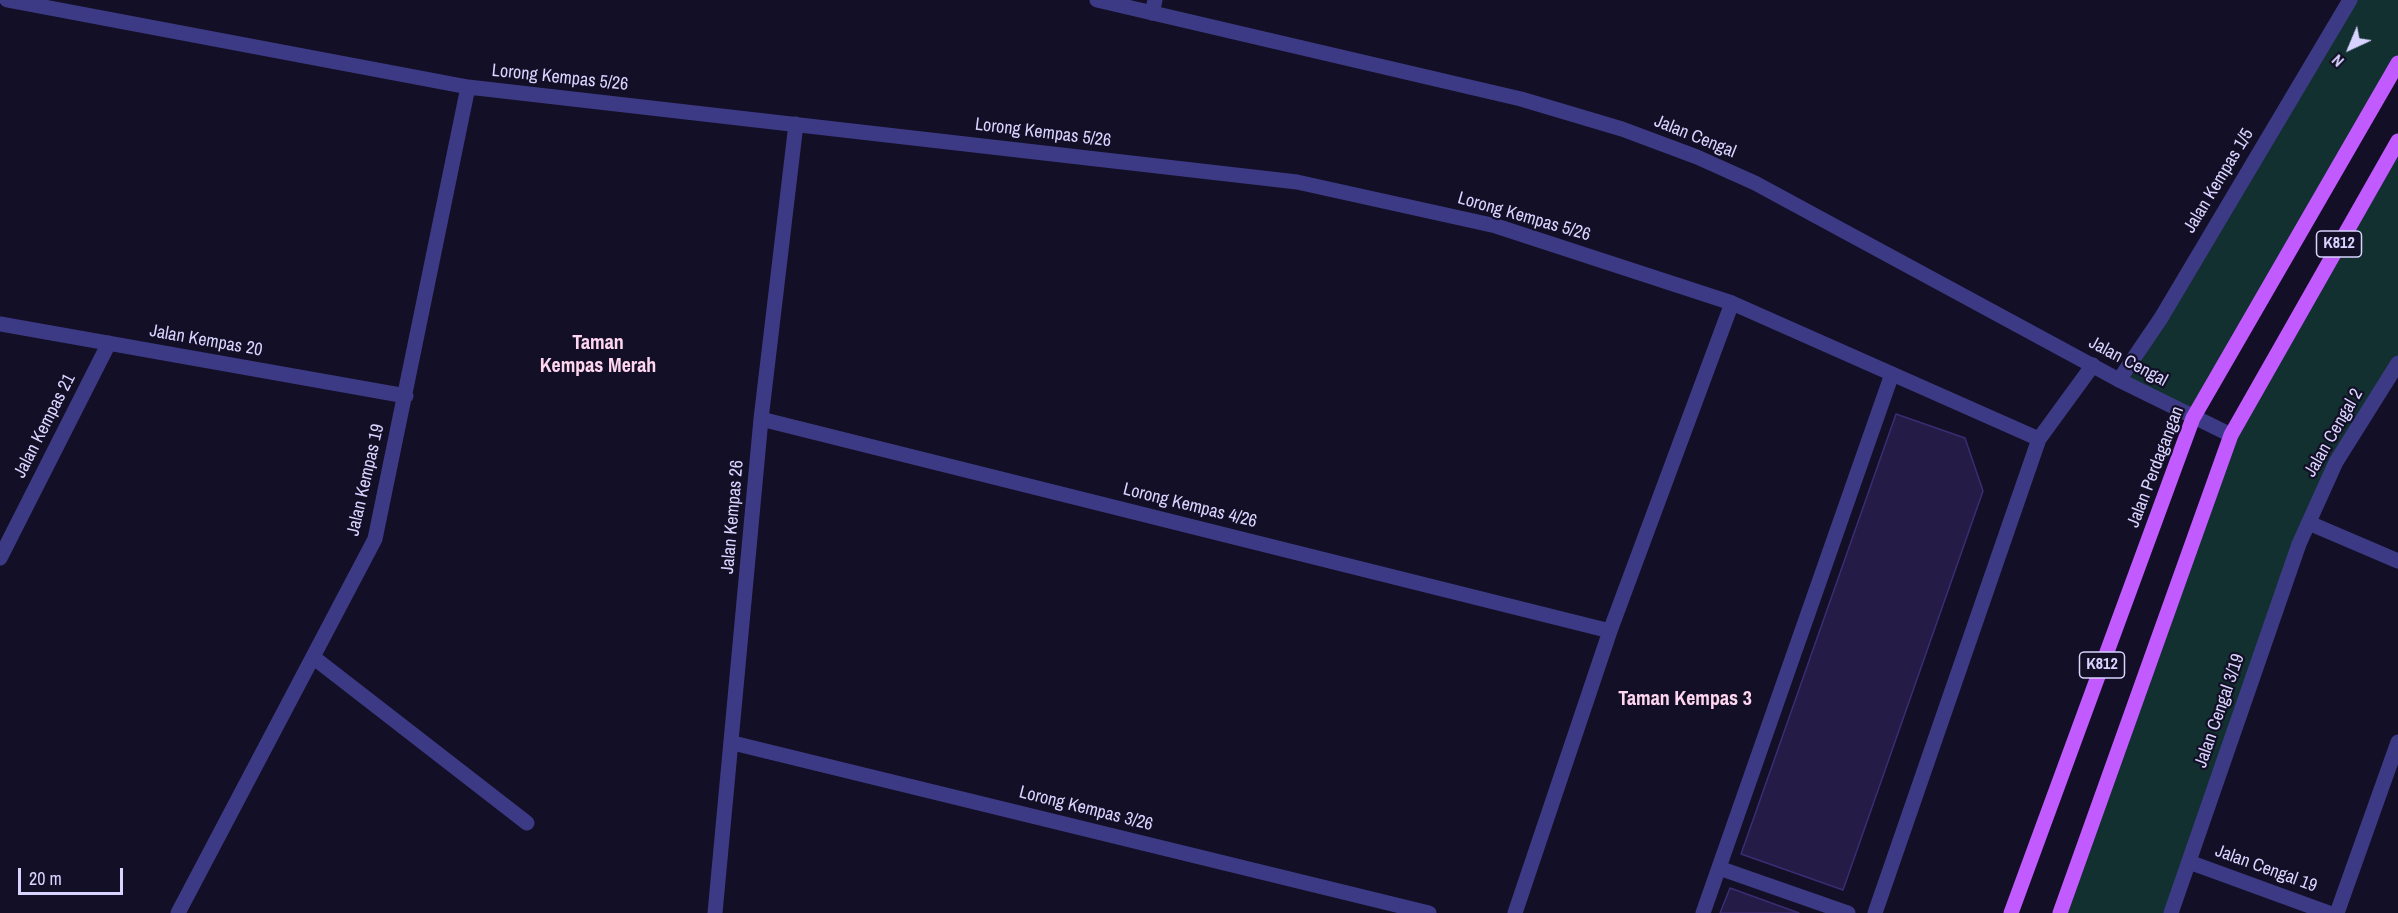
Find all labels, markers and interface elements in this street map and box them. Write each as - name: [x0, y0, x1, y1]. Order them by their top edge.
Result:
- north arrow: [2320, 18, 2380, 78]
- text: N: [2326, 50, 2349, 72]
- street label: Lorong Kempas 5/26: [491, 60, 629, 96]
- street label: Jalan Cengal: [1651, 111, 1739, 163]
- street label: Lorong Kempas 5/26: [974, 114, 1112, 152]
- street label: Jalan Kempas 1/5: [2179, 125, 2259, 237]
- street label: Lorong Kempas 5/26: [1455, 188, 1593, 246]
- road number: K812: [2316, 231, 2362, 257]
- street label: Jalan Kempas 20: [148, 320, 264, 362]
- district label: Taman Kempas Merah: [540, 332, 656, 379]
- street label: Jalan Cengal: [2085, 332, 2171, 392]
- street label: Jalan Kempas 21: [9, 370, 81, 482]
- street label: Jalan Cengal 2: [2300, 385, 2368, 481]
- street label: Jalan Perdagangan: [2123, 403, 2189, 531]
- street label: Jalan Kempas 19: [343, 422, 389, 538]
- street label: Jalan Kempas 26: [717, 459, 749, 575]
- street label: Lorong Kempas 4/26: [1121, 479, 1259, 533]
- street label: Jalan Cengal 3/19: [2190, 651, 2250, 771]
- road number: K812: [2080, 652, 2124, 678]
- district label: Taman Kempas 3: [1618, 688, 1752, 712]
- street label: Lorong Kempas 3/26: [1017, 782, 1155, 836]
- street label: Jalan Cengal 19: [2212, 841, 2320, 897]
- scale bar: [21, 856, 126, 894]
- text: 20 m: [29, 866, 62, 891]

